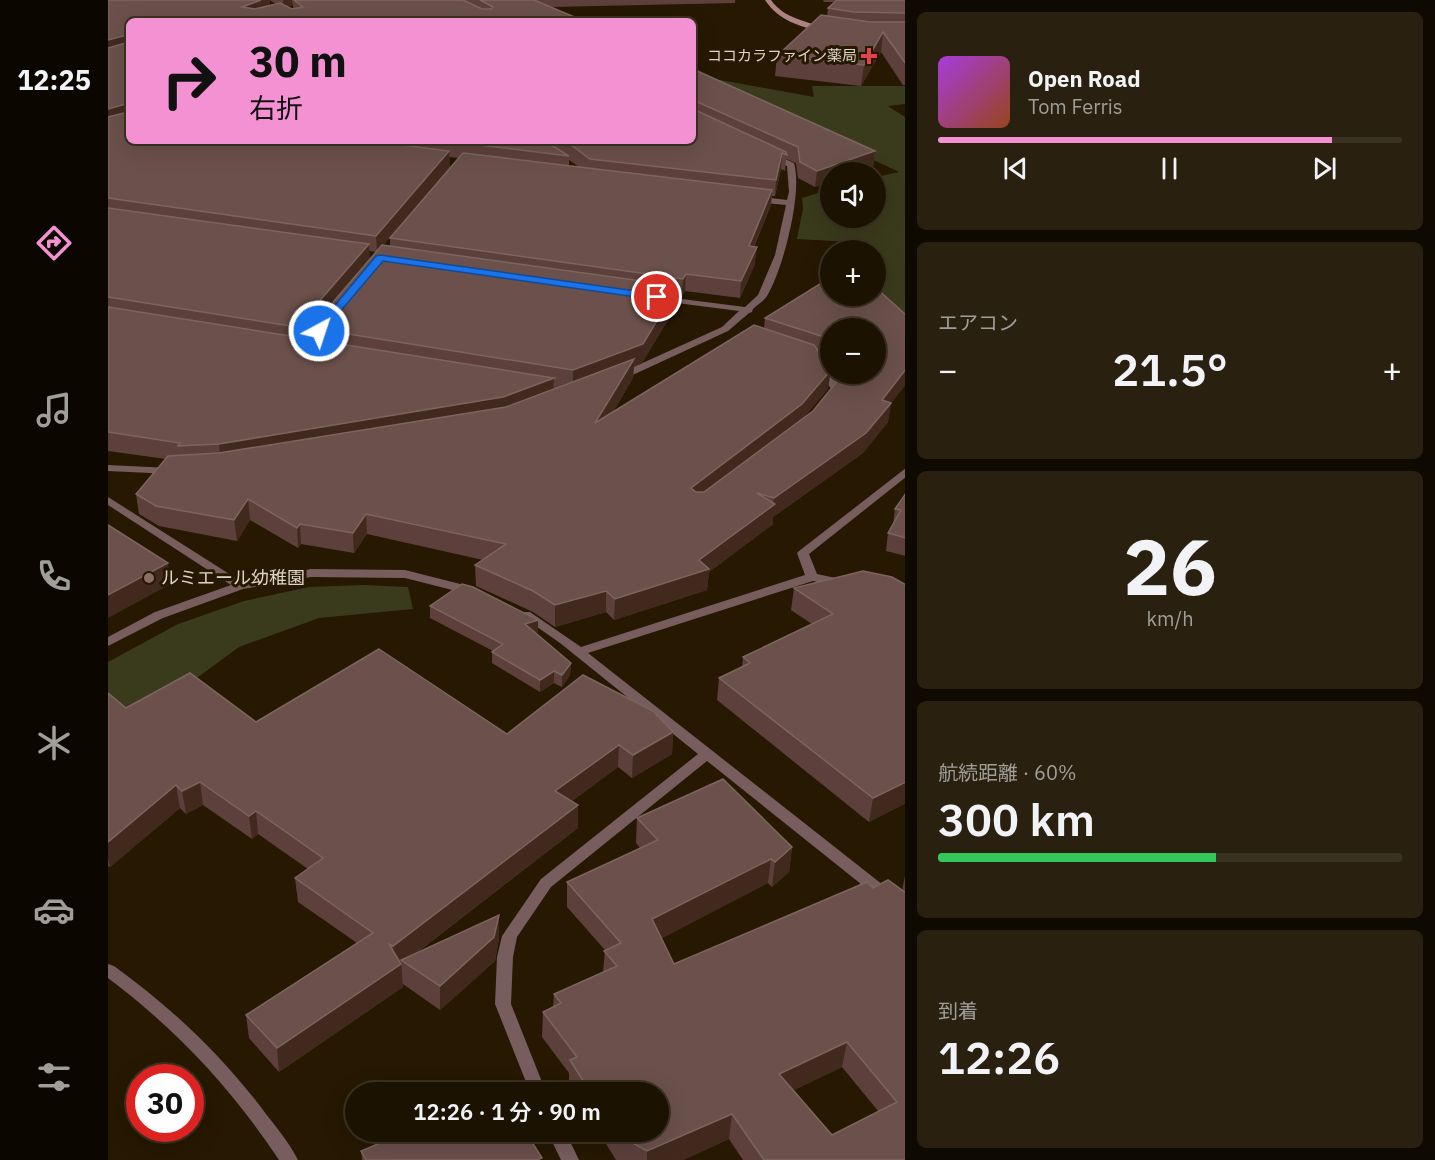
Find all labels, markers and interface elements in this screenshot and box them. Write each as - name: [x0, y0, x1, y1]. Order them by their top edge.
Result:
- text: 30 m: [249, 34, 347, 89]
- icon: right: [150, 42, 228, 120]
- place label: ココカラファイン薬局: [707, 46, 857, 65]
- marker: ココカラファイン薬局: [862, 49, 876, 63]
- text: 12:25: [17, 62, 91, 97]
- text: Open Road: [1028, 64, 1141, 93]
- text: 右折: [249, 90, 303, 125]
- text: Tom Ferris: [1028, 93, 1123, 120]
- icon: previous: [999, 152, 1032, 185]
- icon: pause: [1153, 152, 1186, 185]
- icon: next: [1308, 152, 1341, 185]
- map controls: [820, 162, 886, 384]
- button: sound: [820, 162, 886, 228]
- icon: directions: [33, 222, 75, 264]
- button: +: [820, 240, 886, 306]
- pin: [631, 271, 682, 322]
- icon: arrive: [640, 280, 673, 313]
- position arrow: [287, 299, 351, 363]
- text: エアコン: [938, 309, 1018, 336]
- button: −: [820, 318, 886, 384]
- text: 21.5°: [1112, 340, 1228, 398]
- text: −: [938, 348, 958, 391]
- text: +: [1382, 348, 1402, 391]
- icon: music: [33, 389, 75, 431]
- text: 26: [1123, 515, 1217, 616]
- icon: phone: [33, 555, 75, 597]
- place label: ルミエール幼稚園: [161, 566, 305, 589]
- marker: ルミエール幼稚園: [142, 571, 156, 585]
- text: km/h: [1146, 605, 1194, 632]
- icon: climate: [33, 722, 75, 764]
- text: 航続距離 · 60%: [938, 759, 1077, 786]
- text: 300 km: [938, 790, 1095, 848]
- icon: car: [33, 889, 75, 931]
- text: 到着: [938, 997, 978, 1024]
- text: 12:26: [938, 1028, 1060, 1086]
- icon: filters: [33, 1056, 75, 1098]
- speed limit sign: 30: [126, 1064, 204, 1142]
- text: 12:26 · 1 分 · 90 m: [413, 1097, 601, 1126]

